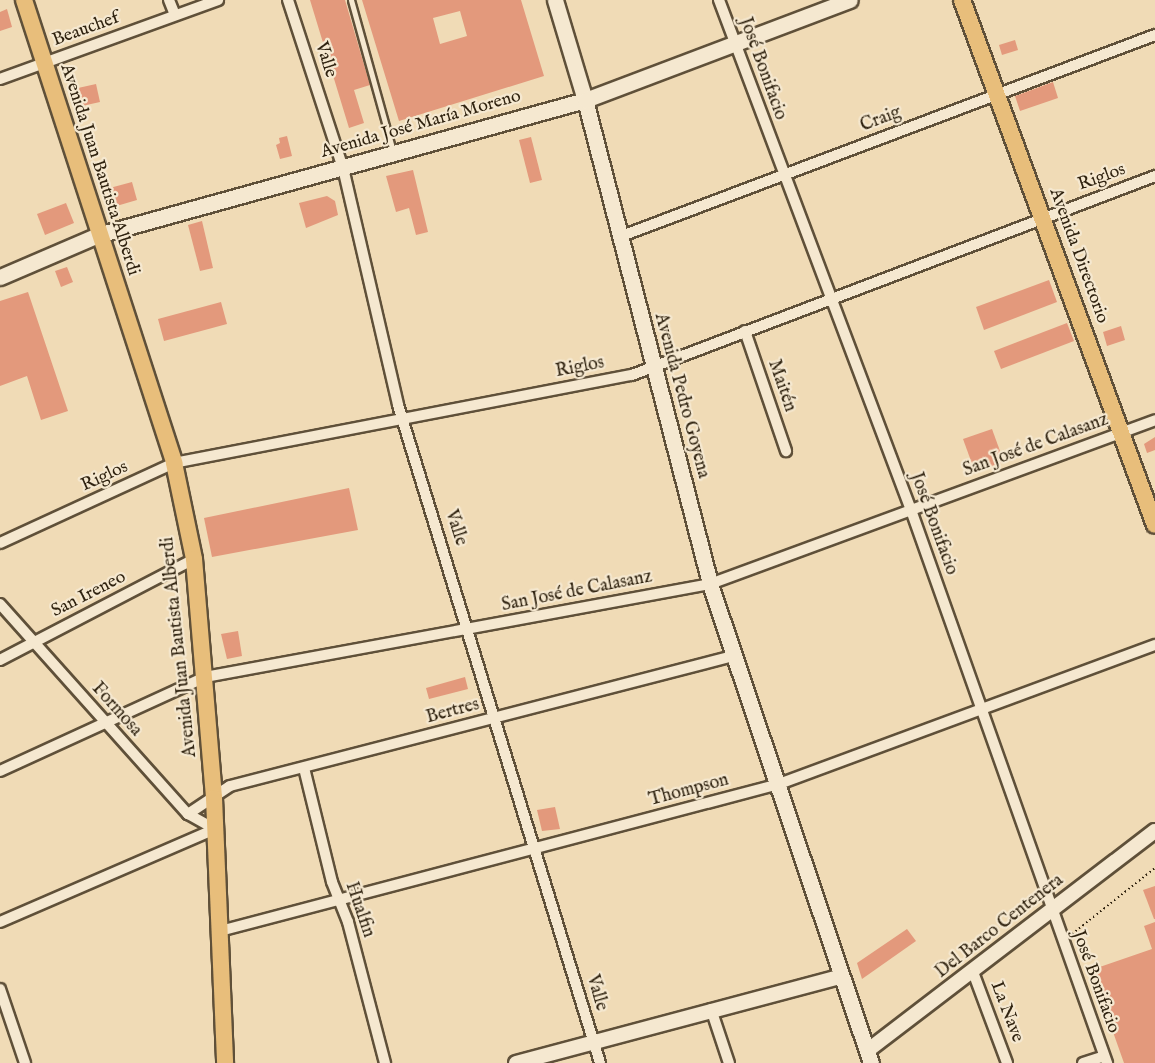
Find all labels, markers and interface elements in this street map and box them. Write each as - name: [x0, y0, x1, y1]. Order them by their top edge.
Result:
- street label: Beauchef: [50, 8, 122, 52]
- street label: José Bonifacio: [733, 15, 791, 123]
- street label: Valle: [309, 39, 341, 81]
- street label: Avenida Juan Bautista Alberdi: [55, 61, 143, 279]
- street label: Avenida José María Moreno: [319, 86, 523, 164]
- street label: Craig: [858, 102, 904, 138]
- street label: Riglos: [1075, 159, 1129, 197]
- street label: Avenida Directorio: [1044, 185, 1112, 327]
- street label: Avenida Pedro Goyena: [649, 311, 713, 481]
- street label: Riglos: [554, 353, 606, 383]
- street label: Maitén: [762, 357, 800, 415]
- street label: San José de Calasanz: [961, 410, 1111, 482]
- street label: Riglos: [78, 457, 132, 497]
- street label: José Bonifacio: [904, 470, 962, 578]
- street label: Valle: [439, 507, 471, 549]
- street label: Avenida Juan Bautista Alberdi: [158, 536, 202, 758]
- street label: San Ireneo: [48, 567, 130, 623]
- street label: San José de Calasanz: [500, 567, 654, 617]
- street label: Formosa: [86, 679, 146, 741]
- street label: Bertres: [424, 695, 482, 729]
- street label: Thompson: [647, 770, 731, 812]
- street label: Del Barco Centenera: [932, 870, 1068, 984]
- street label: Hualfin: [339, 879, 379, 941]
- street label: José Bonifacio: [1066, 928, 1124, 1036]
- street label: Valle: [581, 973, 611, 1013]
- street label: La Nave: [985, 979, 1027, 1045]

